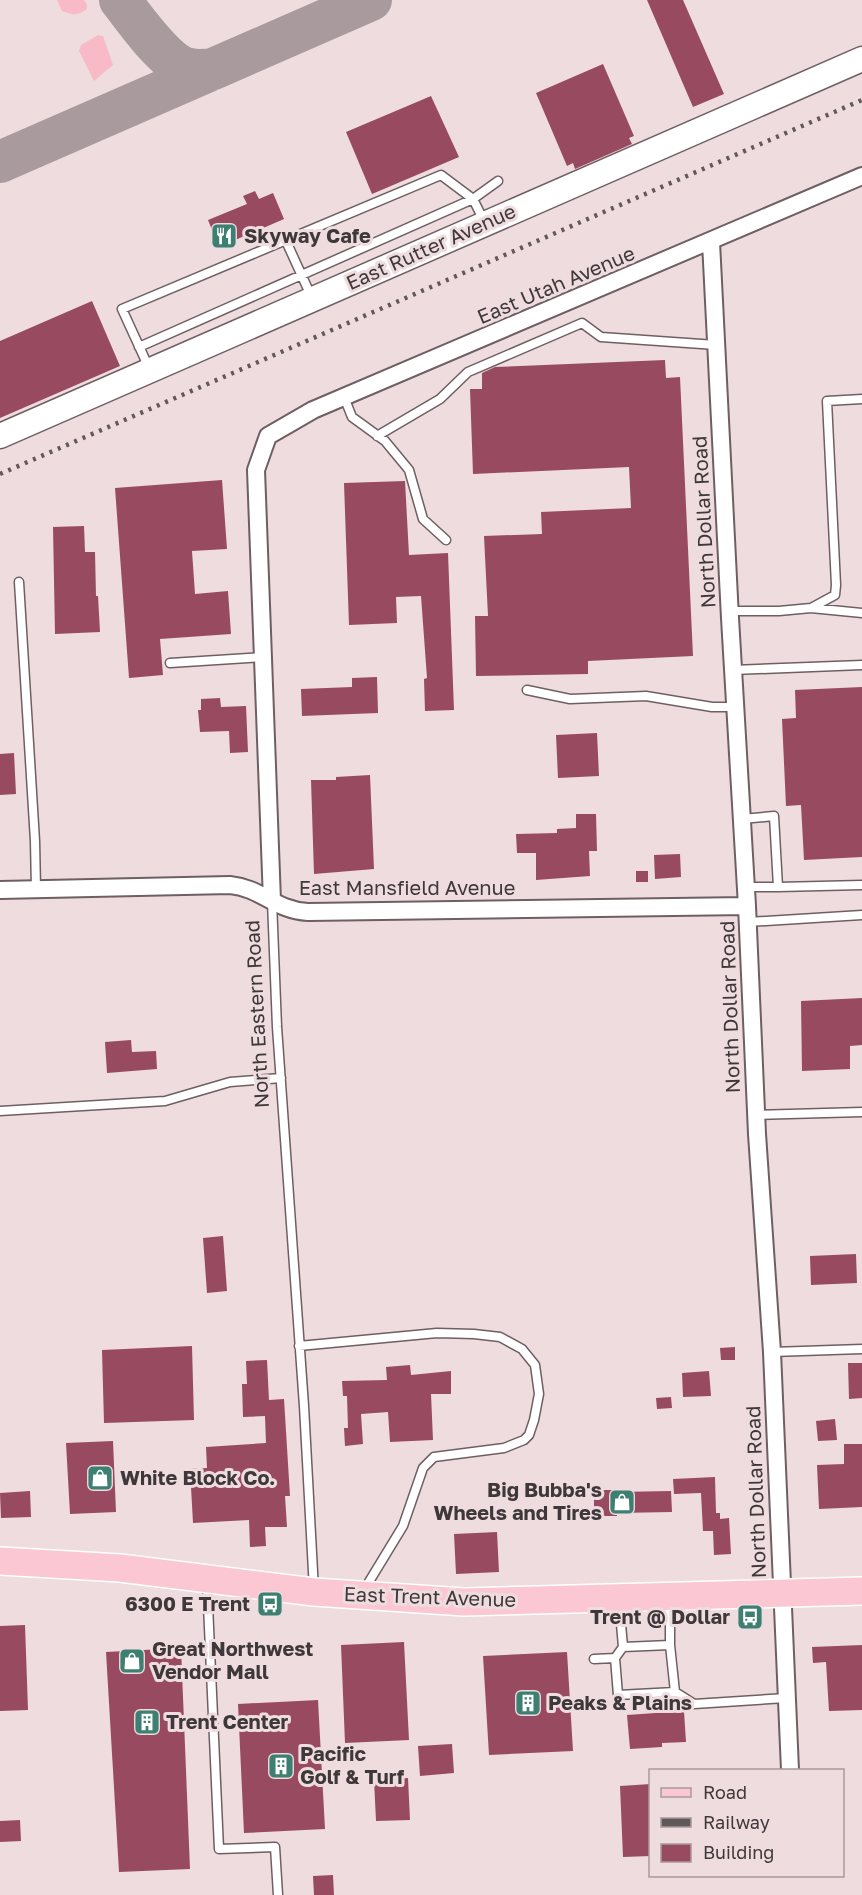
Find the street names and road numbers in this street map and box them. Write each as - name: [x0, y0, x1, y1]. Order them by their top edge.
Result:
- street label: East Rutter Avenue: [342, 198, 519, 294]
- street label: East Utah Avenue: [473, 240, 638, 328]
- street label: North Dollar Road: [687, 435, 720, 609]
- street label: East Mansfield Avenue: [299, 875, 515, 899]
- street label: North Eastern Road: [239, 919, 273, 1109]
- street label: North Dollar Road: [714, 920, 744, 1094]
- street label: North Dollar Road: [740, 1405, 770, 1579]
- street label: East Trent Avenue: [343, 1581, 517, 1611]

